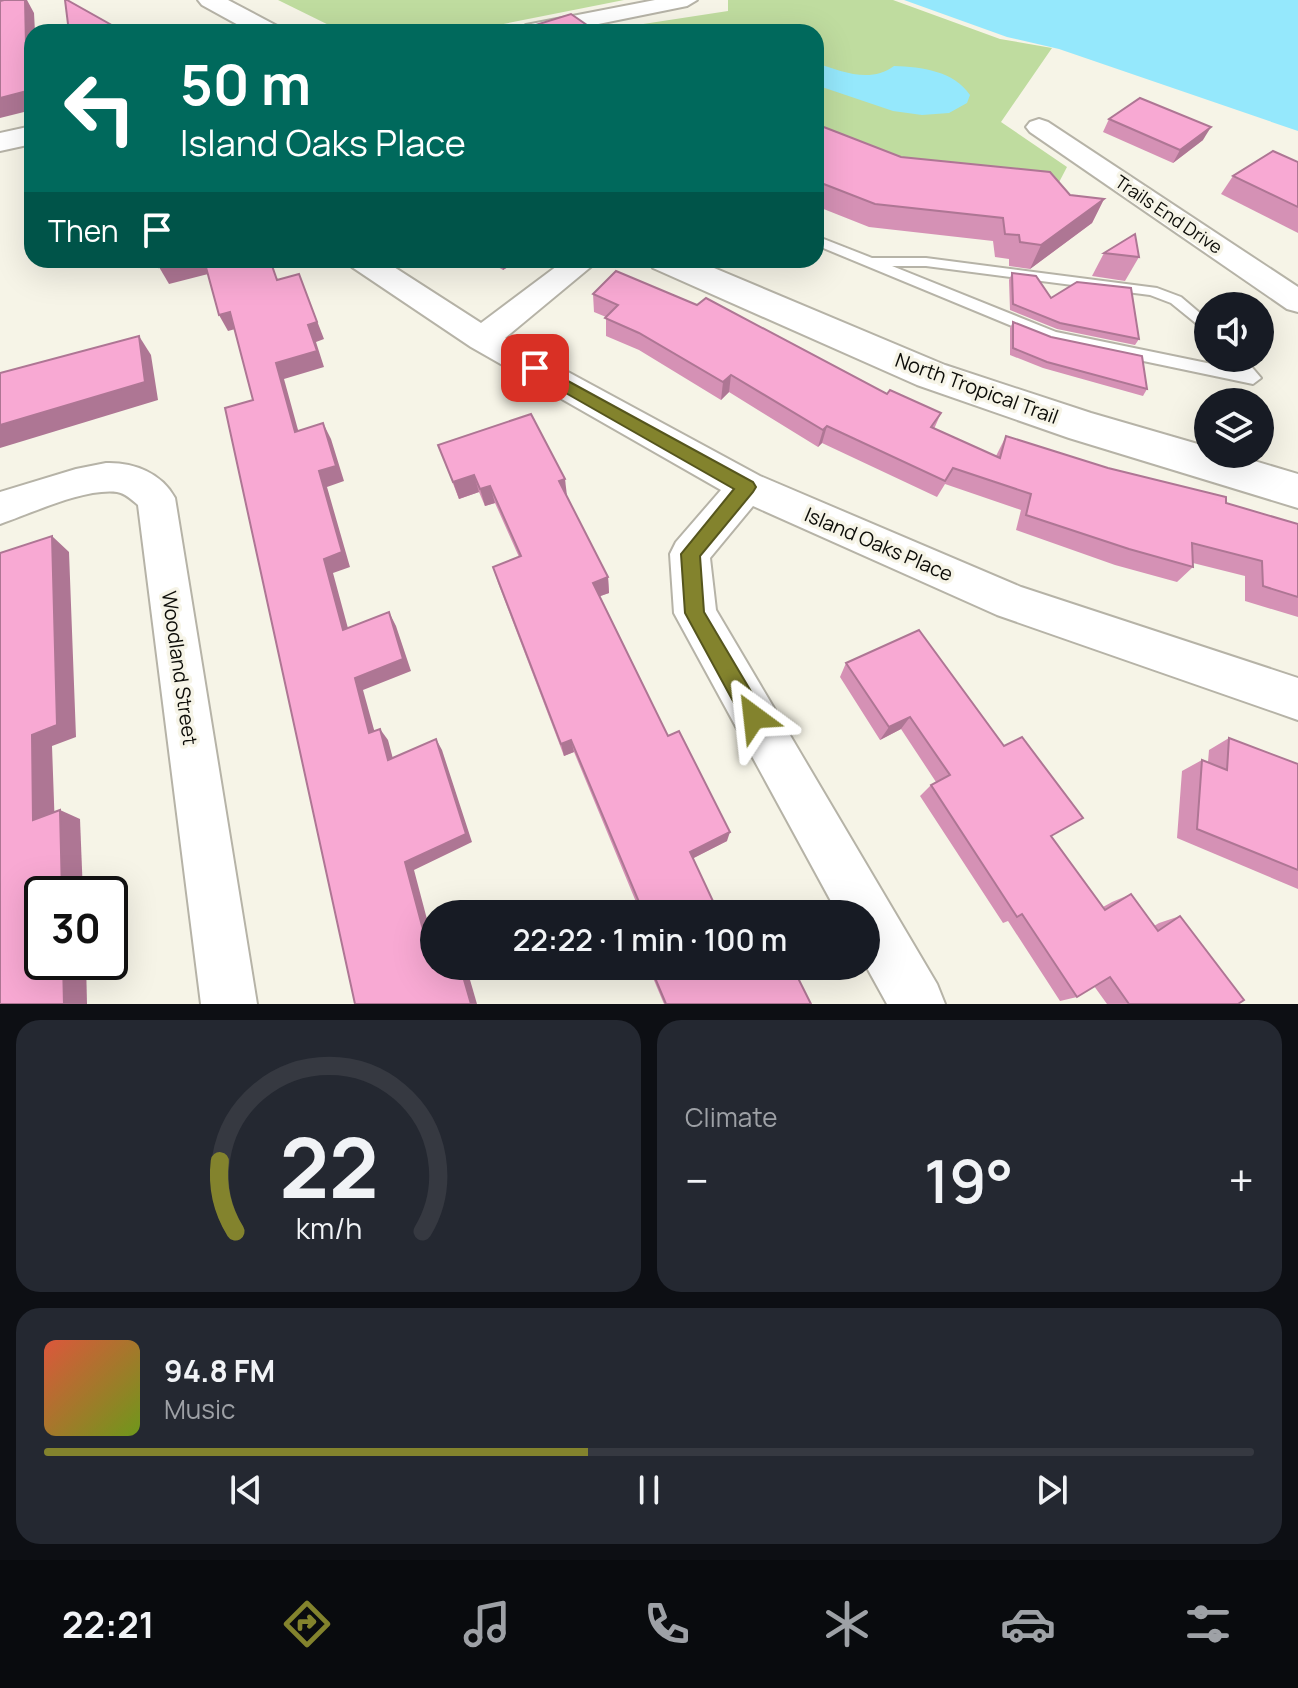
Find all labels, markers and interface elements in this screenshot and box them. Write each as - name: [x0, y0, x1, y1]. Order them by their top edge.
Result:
- text: 50 m: [180, 45, 311, 122]
- icon: left: [48, 56, 152, 160]
- text: Island Oaks Place: [180, 118, 466, 167]
- street label: Trails End Drive: [1111, 169, 1227, 259]
- icon: arrive: [135, 208, 179, 252]
- text: Then: [48, 210, 119, 251]
- map controls: [1194, 292, 1274, 468]
- button: sound: [1194, 292, 1274, 372]
- pin: [501, 334, 569, 402]
- icon: arrive: [513, 346, 557, 390]
- street label: North Tropical Trail: [892, 346, 1062, 430]
- button: layers: [1194, 388, 1274, 468]
- street label: Island Oaks Place: [801, 501, 957, 587]
- street label: Woodland Street: [156, 589, 204, 747]
- position arrow: [712, 675, 796, 759]
- speed limit sign: 30: [24, 876, 128, 980]
- text: 22:22 · 1 min · 100 m: [513, 919, 787, 960]
- text: Climate: [685, 1099, 777, 1135]
- text: 22: [279, 1109, 378, 1223]
- text: 19°: [924, 1139, 1014, 1221]
- text: −: [685, 1150, 709, 1210]
- text: +: [1229, 1150, 1254, 1210]
- text: km/h: [295, 1209, 362, 1248]
- text: 94.8 FM: [164, 1350, 275, 1391]
- text: Music: [164, 1391, 235, 1427]
- icon: previous: [224, 1468, 268, 1512]
- icon: pause: [627, 1468, 671, 1512]
- icon: next: [1030, 1468, 1074, 1512]
- icon: directions: [279, 1596, 335, 1652]
- icon: music: [459, 1596, 515, 1652]
- icon: phone: [639, 1596, 695, 1652]
- icon: climate: [819, 1596, 875, 1652]
- icon: car: [1000, 1596, 1056, 1652]
- icon: filters: [1180, 1596, 1236, 1652]
- text: 22:21: [62, 1600, 155, 1649]

